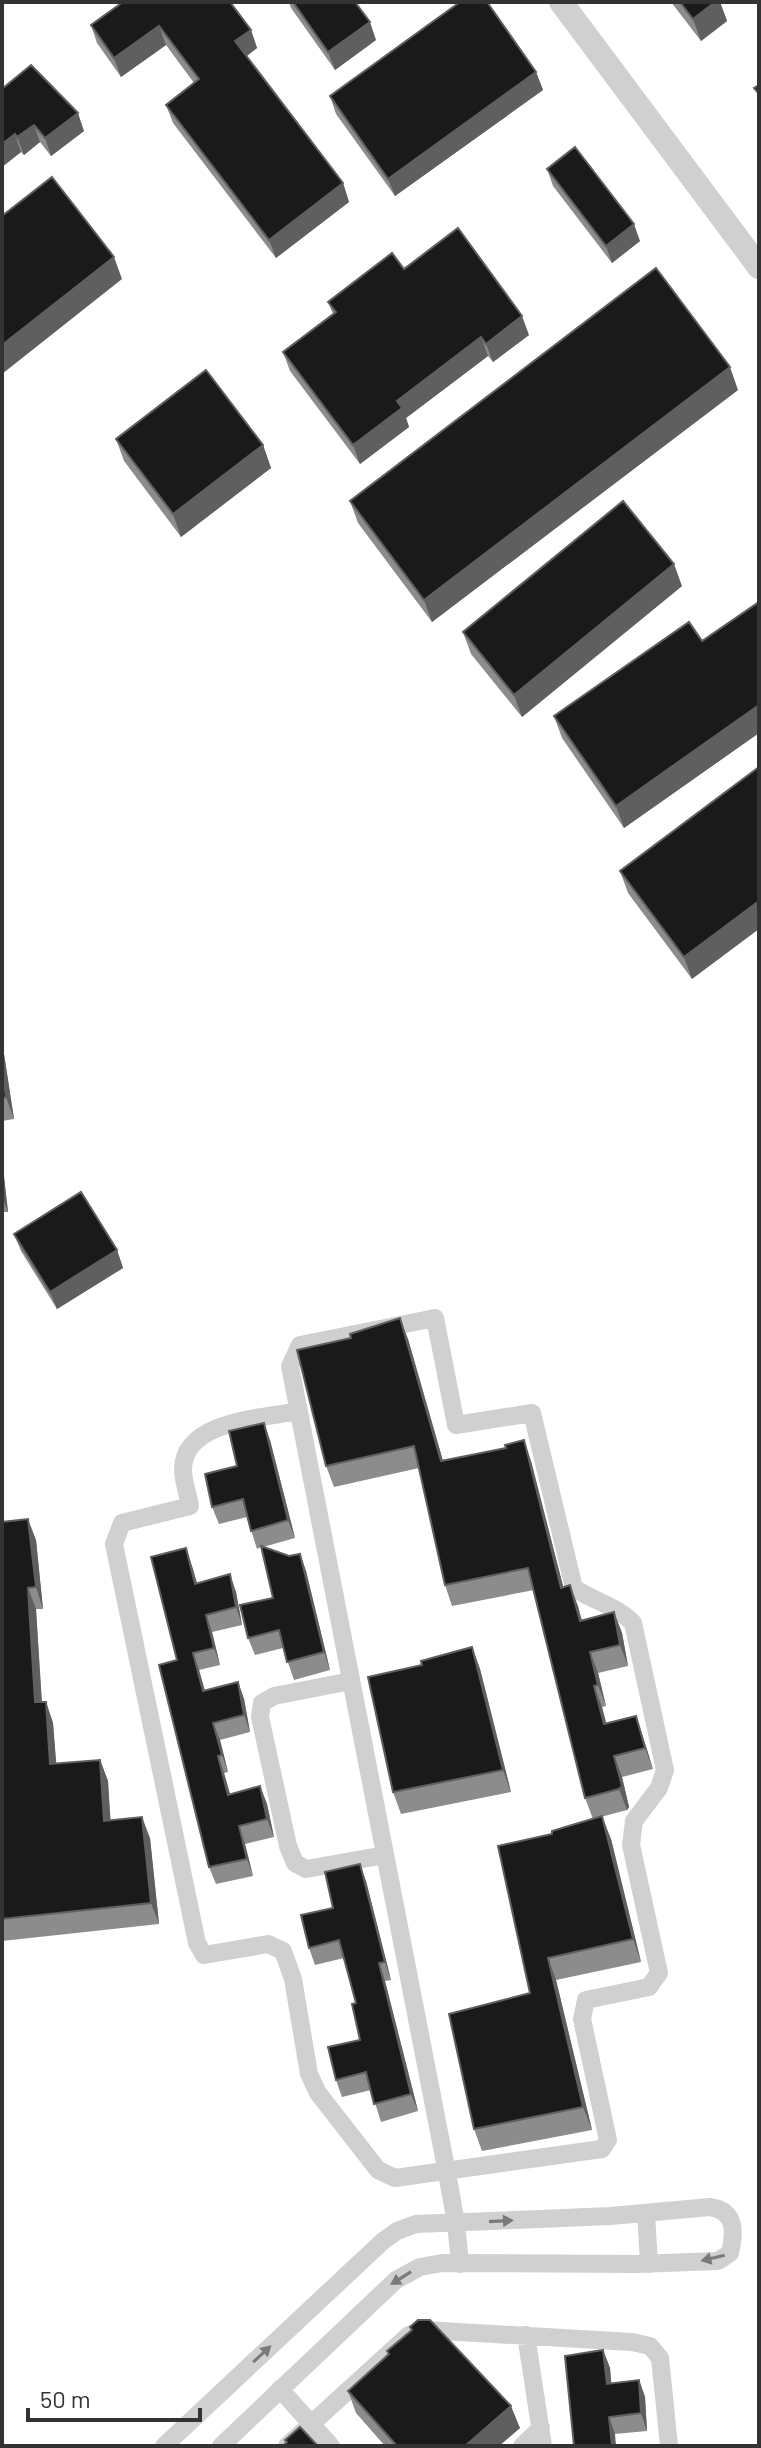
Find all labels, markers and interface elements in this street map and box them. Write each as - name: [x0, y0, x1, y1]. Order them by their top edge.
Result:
- one-way arrow: [489, 2214, 514, 2227]
- one-way arrow: [700, 2252, 725, 2265]
- one-way arrow: [390, 2271, 412, 2285]
- one-way arrow: [252, 2346, 271, 2364]
- scale bar: [28, 2372, 200, 2422]
- text: 50 m: [40, 2384, 91, 2413]

